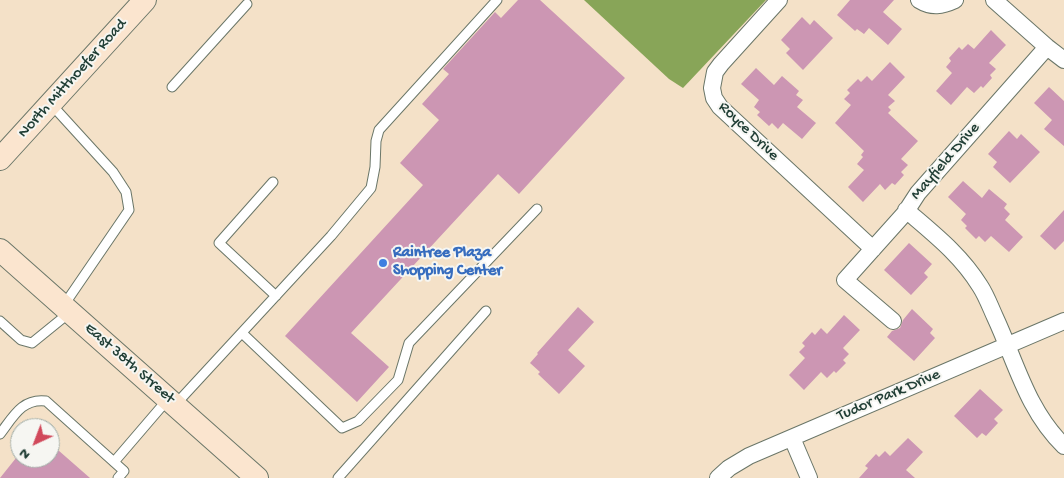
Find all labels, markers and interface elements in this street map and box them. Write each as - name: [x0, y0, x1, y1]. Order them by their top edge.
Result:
- street label: North Mitthoefer Road: [14, 15, 132, 143]
- street label: Royce Drive: [714, 98, 782, 166]
- street label: Mayfield Drive: [907, 119, 985, 205]
- place label: Raintree Plaza Shopping Center: [393, 244, 502, 282]
- marker: Raintree Plaza Shopping Center: [377, 257, 389, 269]
- street label: East 38th Street: [80, 319, 178, 409]
- street label: Tudor Park Drive: [835, 366, 943, 426]
- north arrow: [10, 418, 60, 468]
- text: N: [16, 444, 34, 463]

